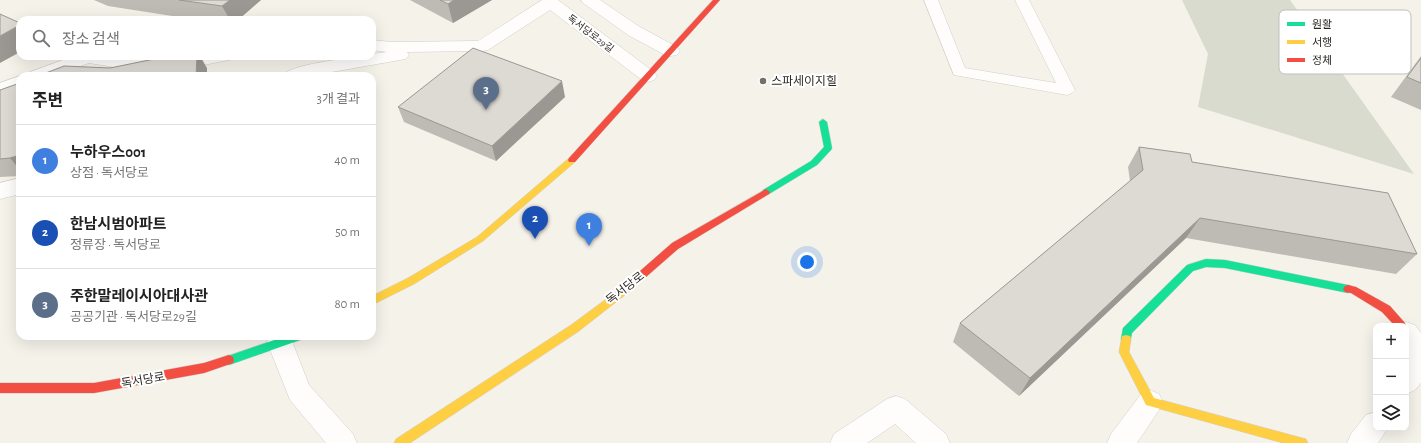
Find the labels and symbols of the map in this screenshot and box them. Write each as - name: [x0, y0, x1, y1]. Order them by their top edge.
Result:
- legend: [1279, 10, 1411, 74]
- street label: 독서당로29길: [565, 13, 615, 54]
- text: 원활: [1312, 19, 1332, 30]
- text: 서행: [1312, 37, 1332, 48]
- text: 정체: [1312, 55, 1332, 66]
- place label: 스파세이지힐: [771, 75, 837, 87]
- marker: 스파세이지힐: [758, 76, 768, 86]
- pin: 3: [473, 77, 499, 110]
- pin: 2: [522, 206, 548, 239]
- pin: 1: [576, 213, 602, 246]
- your location: [797, 252, 817, 272]
- street label: 독서당로: [604, 270, 646, 306]
- street label: 독서당로: [120, 370, 166, 390]

